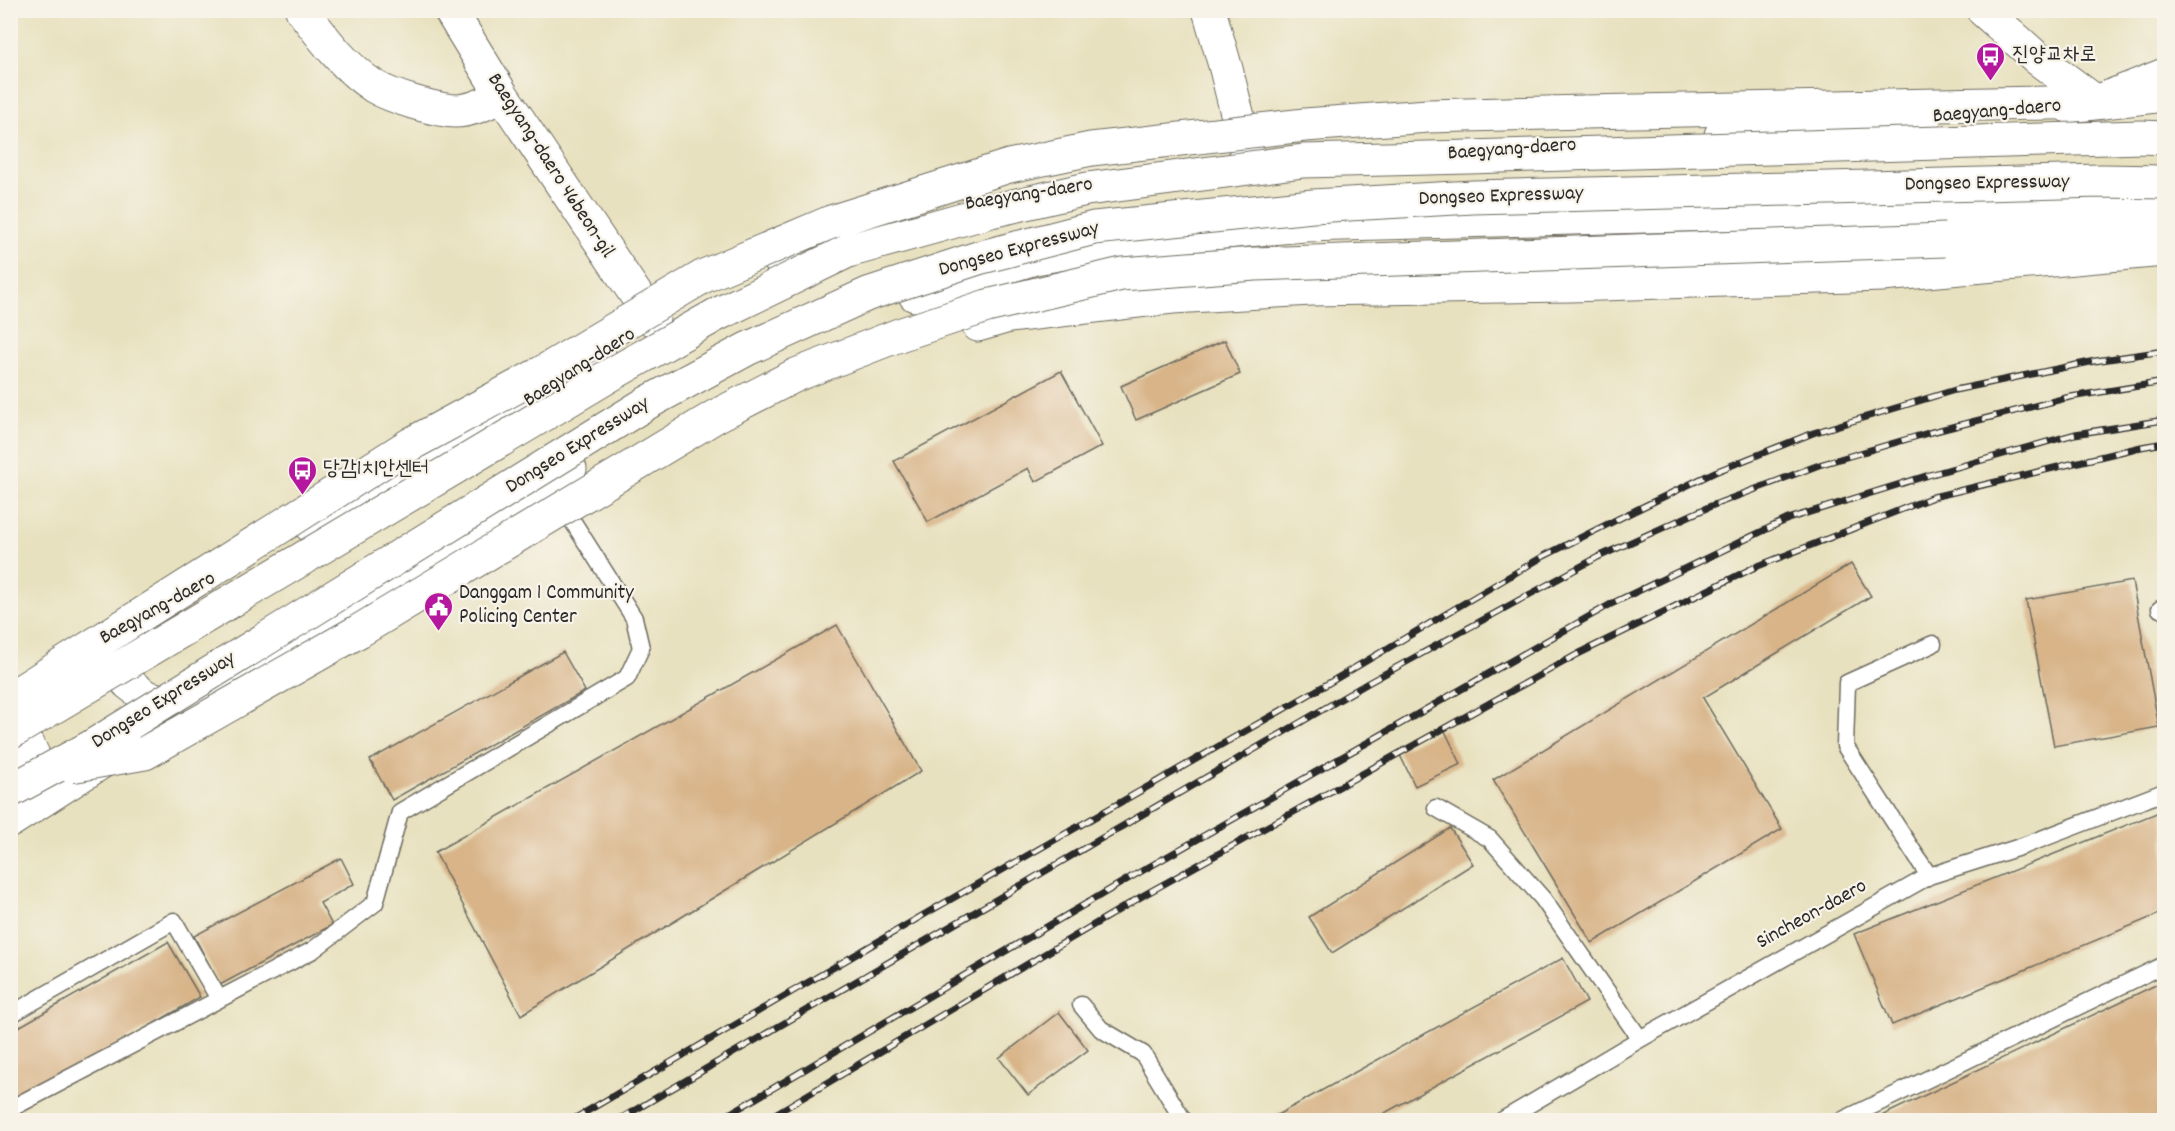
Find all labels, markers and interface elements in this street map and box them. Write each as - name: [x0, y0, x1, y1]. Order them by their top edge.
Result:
- bus stop icon: 진양교차로: [1975, 40, 2007, 82]
- place label: 진양교차로: [2012, 41, 2097, 71]
- street label: Baegyang-daero 46beon-gil: [479, 68, 621, 264]
- street label: Baegyang-daero: [1932, 91, 2062, 133]
- street label: Baegyang-daero: [1447, 131, 1577, 169]
- street label: Dongseo Expressway: [1904, 168, 2070, 200]
- street label: Baegyang-daero: [963, 170, 1095, 220]
- street label: Dongseo Expressway: [1418, 179, 1584, 215]
- street label: Dongseo Expressway: [935, 214, 1103, 286]
- street label: Baegyang-daero: [518, 320, 642, 416]
- street label: Dongseo Expressway: [500, 389, 656, 502]
- bus stop icon: 당감1치안센터: [286, 454, 318, 496]
- place label: 당감1치안센터: [323, 455, 429, 485]
- street label: Baegyang-daero: [94, 565, 222, 653]
- place label: Danggam 1 Community Policing Center: [459, 579, 634, 633]
- public building icon: Danggam 1 Community Policing Center: [422, 590, 454, 632]
- street label: Dongseo Expressway: [86, 644, 242, 757]
- street label: Sincheon-daero: [1751, 872, 1873, 958]

